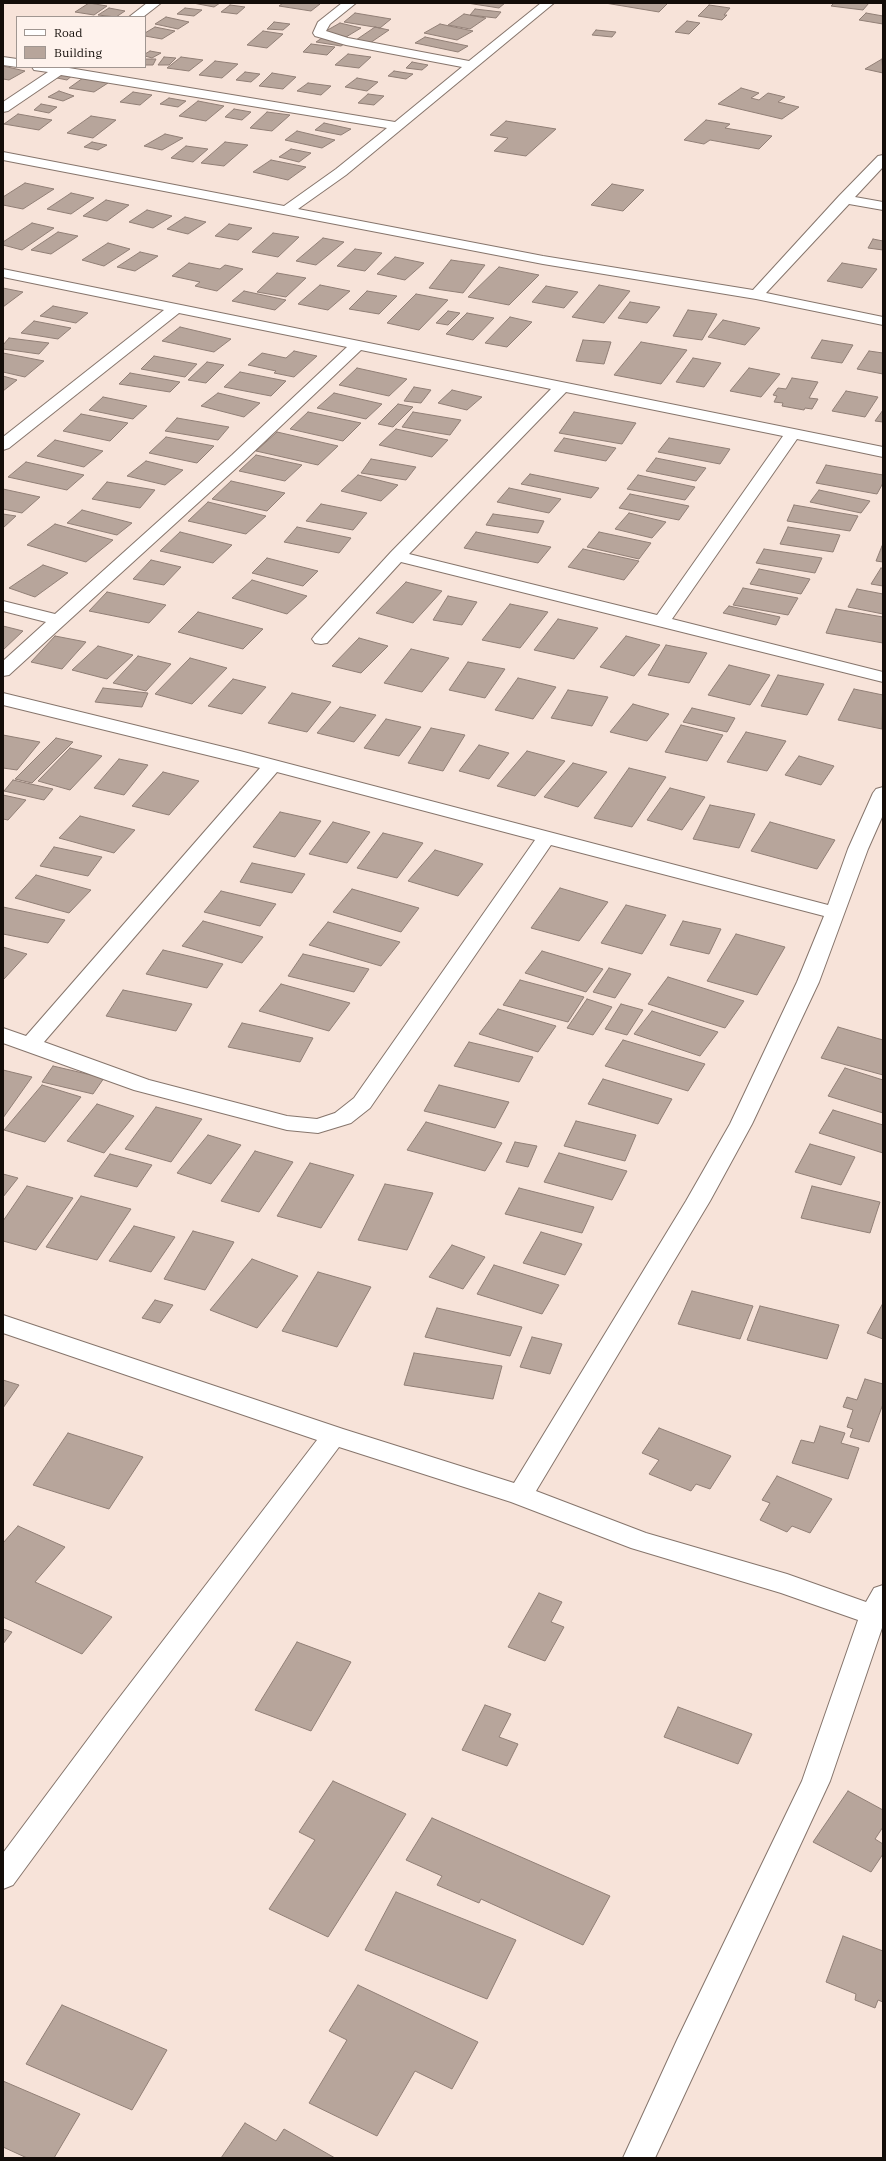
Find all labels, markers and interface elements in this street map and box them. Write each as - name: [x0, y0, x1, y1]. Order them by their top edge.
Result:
- legend: [16, 16, 146, 68]
- text: Road: [54, 25, 83, 40]
- text: Building: [54, 45, 102, 60]

